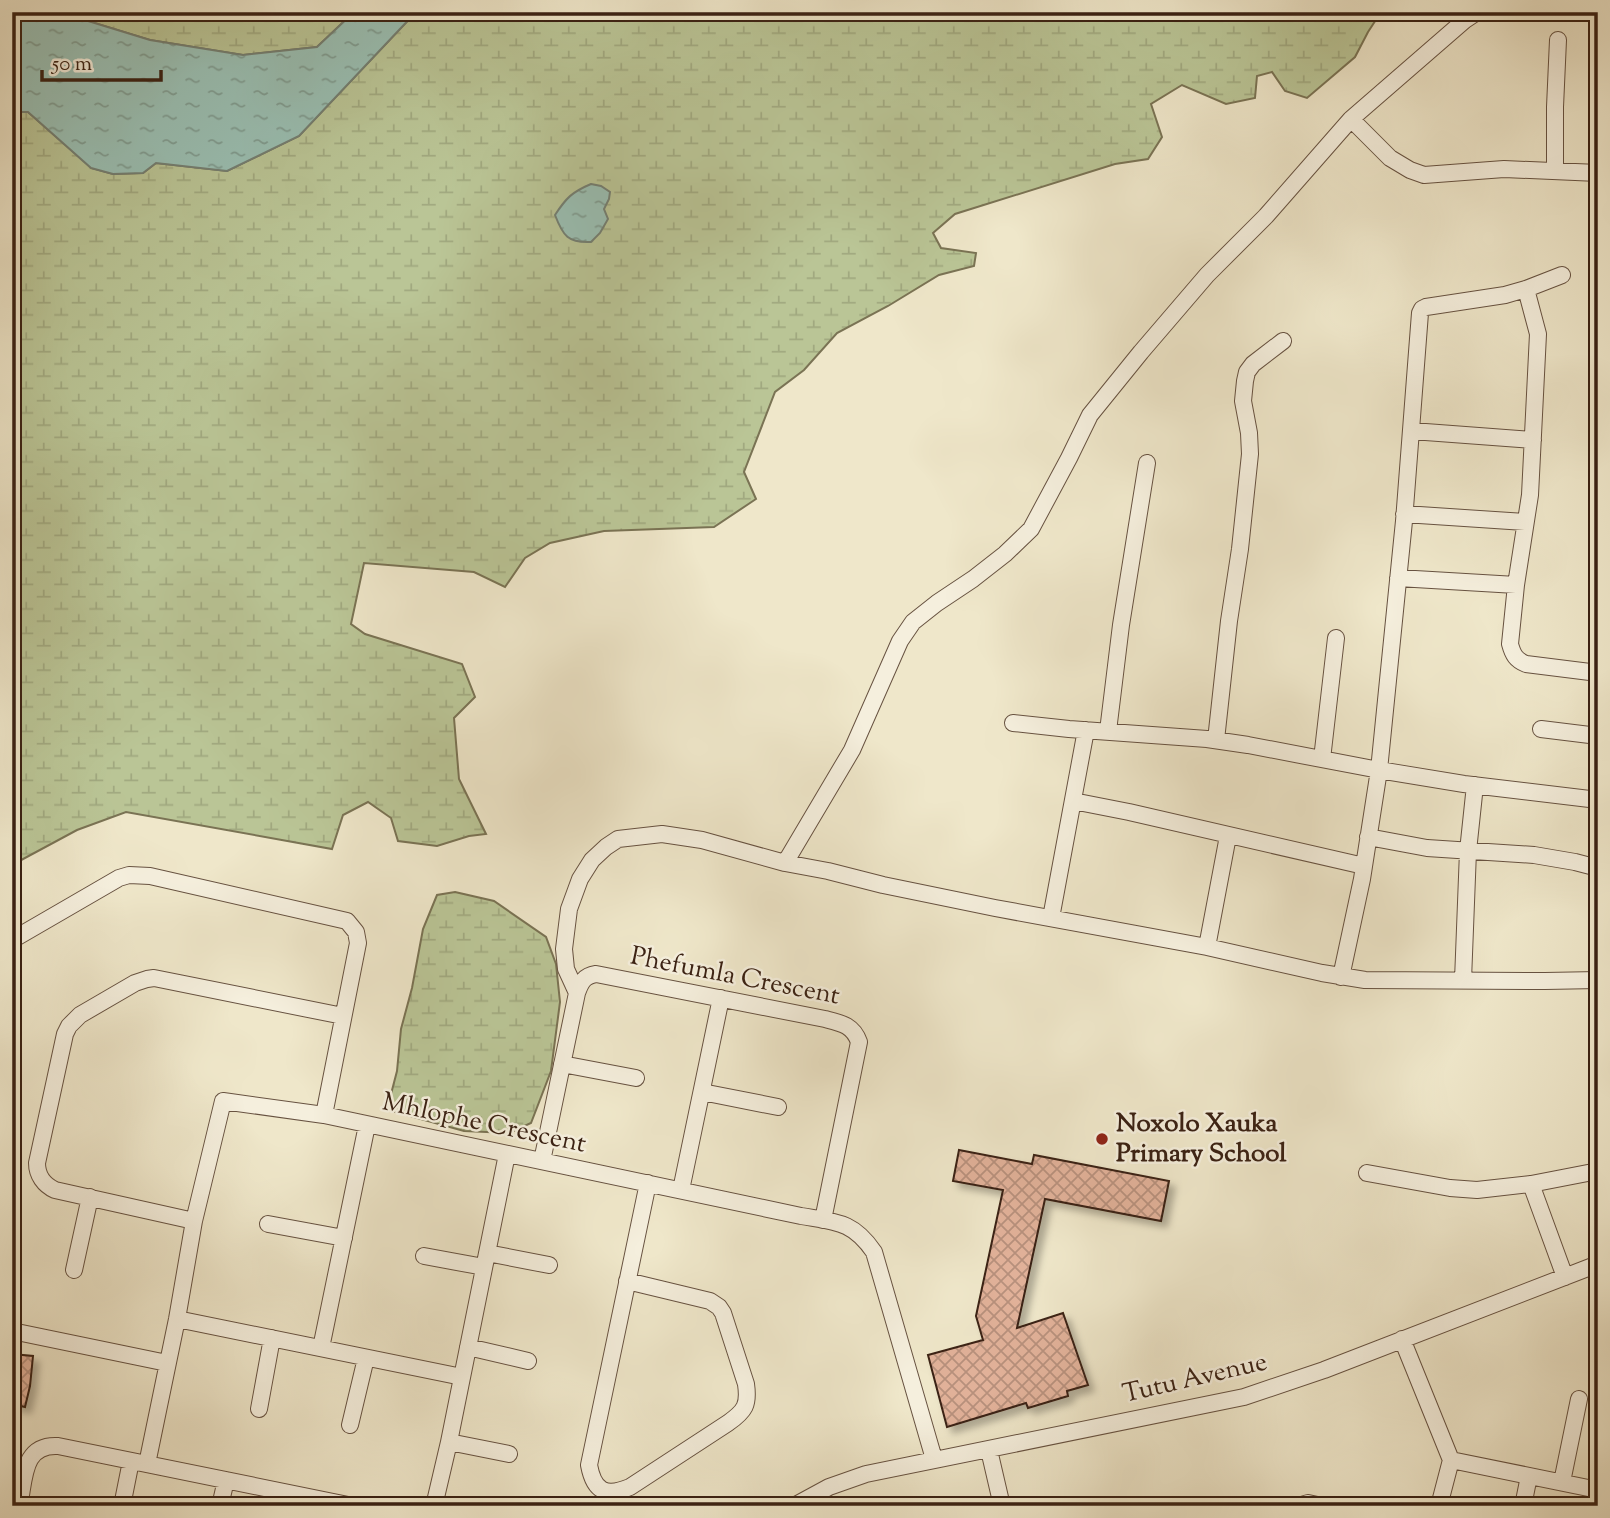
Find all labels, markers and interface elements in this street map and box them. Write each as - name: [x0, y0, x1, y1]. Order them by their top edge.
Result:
- scale bar: [42, 38, 161, 82]
- text: 50 m: [51, 50, 92, 80]
- street label: Phefumla Crescent: [627, 939, 843, 1015]
- street label: Mhlophe Crescent: [379, 1084, 589, 1164]
- place label: Noxolo Xauka Primary School: [1116, 1106, 1287, 1173]
- marker: Noxolo Xauka Primary School: [1094, 1131, 1110, 1147]
- street label: Tutu Avenue: [1119, 1344, 1271, 1414]

